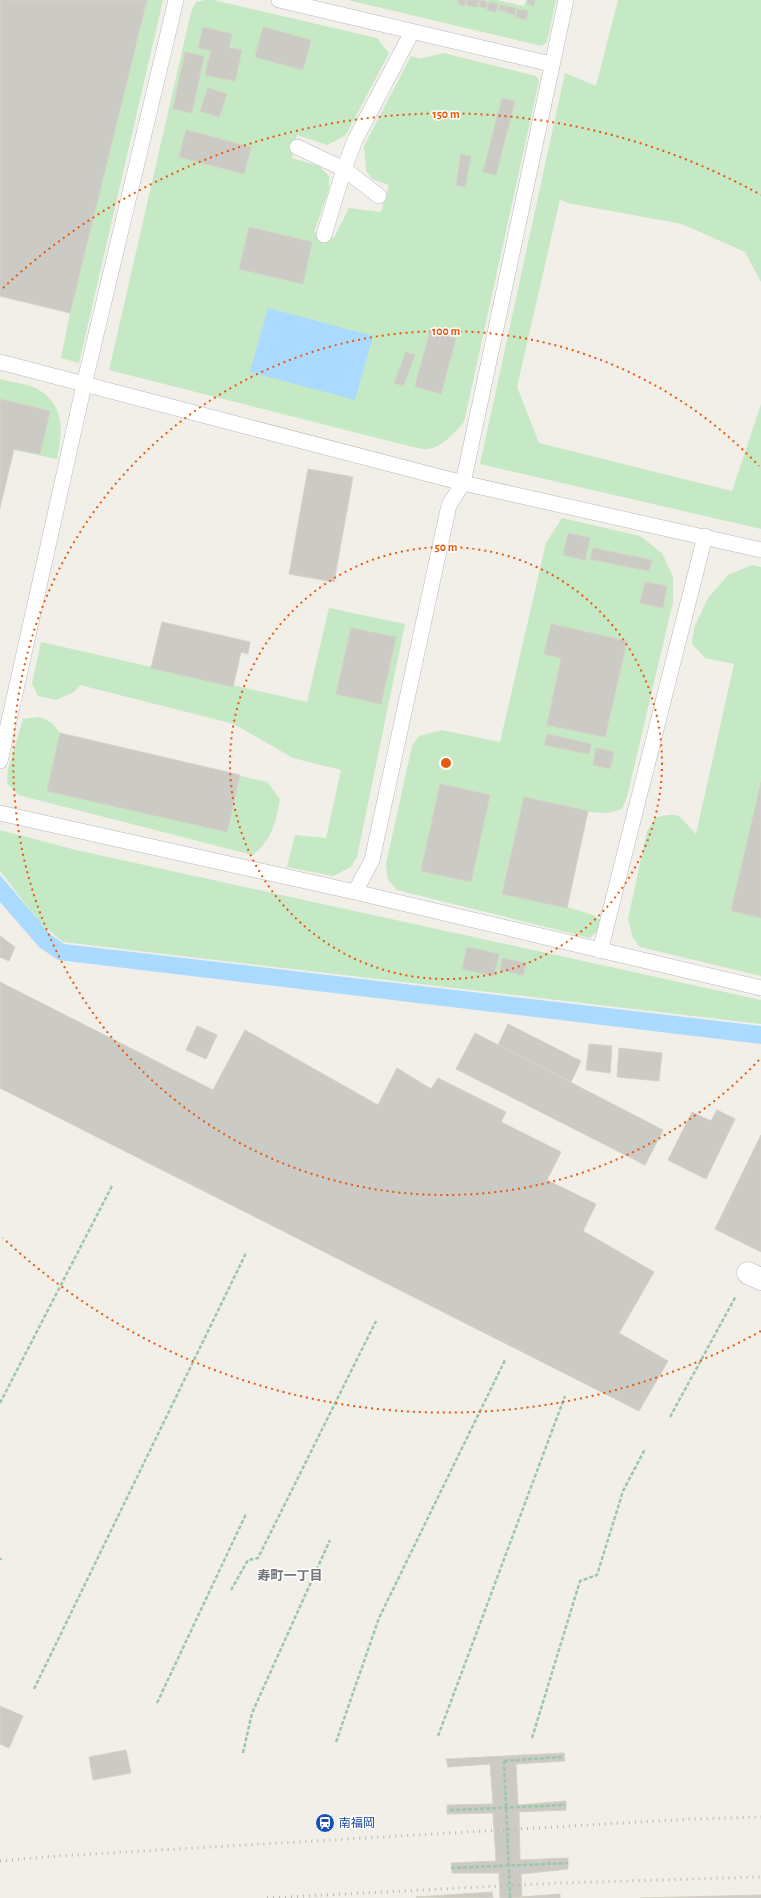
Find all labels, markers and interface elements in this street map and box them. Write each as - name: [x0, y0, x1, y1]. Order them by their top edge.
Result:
- text: 150 m: [432, 108, 460, 120]
- text: 100 m: [432, 325, 460, 337]
- text: 50 m: [435, 541, 458, 553]
- centre of rings: [439, 756, 453, 770]
- district label: 寿町一丁目: [257, 1568, 323, 1583]
- station icon: 南福岡: [314, 1812, 336, 1834]
- place label: 南福岡: [339, 1817, 375, 1829]

